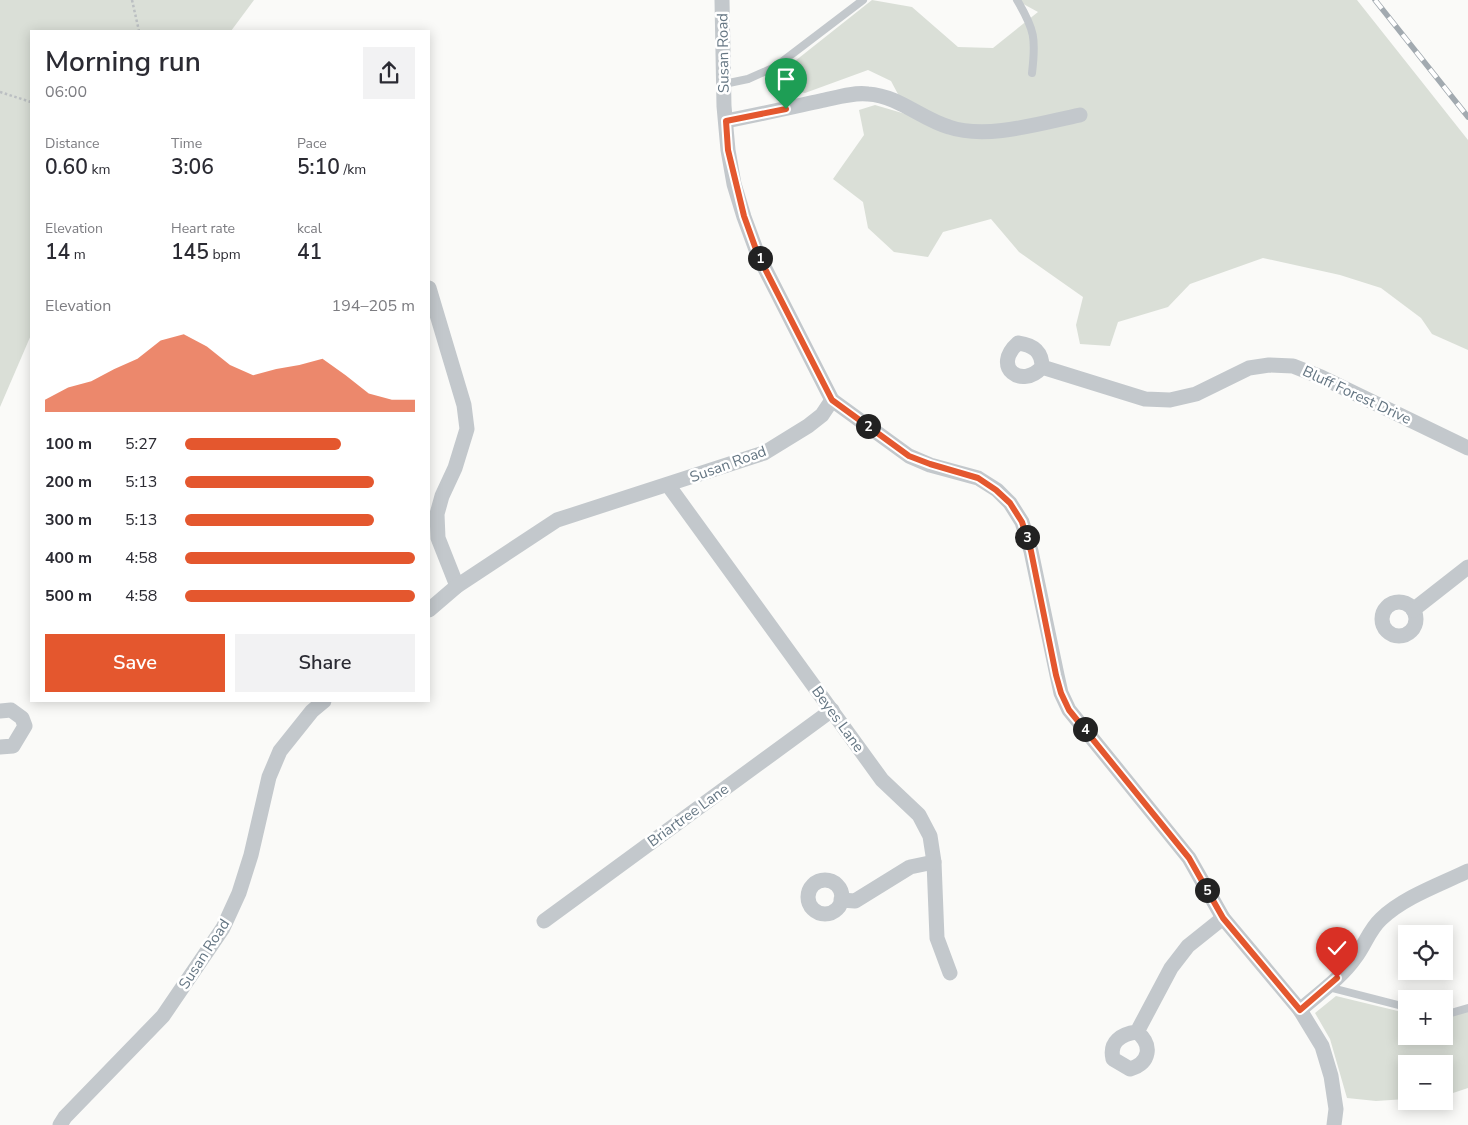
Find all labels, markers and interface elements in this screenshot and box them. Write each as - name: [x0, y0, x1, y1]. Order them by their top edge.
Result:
- street label: Susan Road: [712, 13, 734, 93]
- text: Morning run: [45, 43, 201, 81]
- button: share: [363, 47, 415, 99]
- pin: [765, 58, 807, 109]
- icon: arrive: [772, 65, 800, 93]
- text: 06:00: [45, 81, 87, 103]
- text: Distance: [45, 134, 99, 153]
- text: Time: [171, 134, 202, 153]
- text: Pace: [297, 134, 327, 153]
- text: 0.60: [45, 153, 88, 181]
- text: 3:06: [171, 153, 214, 181]
- text: 5:10: [297, 153, 340, 181]
- text: km: [88, 160, 110, 179]
- text: /km: [340, 160, 366, 179]
- text: Elevation: [45, 219, 103, 238]
- text: Heart rate: [171, 219, 235, 238]
- text: kcal: [297, 219, 322, 238]
- text: 14: [45, 238, 70, 266]
- text: 145: [171, 238, 209, 266]
- text: 41: [297, 238, 322, 266]
- text: m: [70, 245, 86, 264]
- text: bpm: [209, 245, 241, 264]
- pin: 1: [748, 246, 772, 270]
- text: 1: [756, 249, 765, 268]
- text: Elevation: [45, 295, 111, 317]
- text: 194–205 m: [332, 295, 415, 317]
- street label: Bluff Forest Drive: [1299, 361, 1415, 429]
- pin: 2: [856, 414, 880, 438]
- text: 2: [864, 417, 873, 436]
- text: 100 m: [45, 433, 92, 455]
- text: 5:27: [125, 433, 157, 455]
- street label: Susan Road: [687, 441, 769, 487]
- text: 200 m: [45, 471, 92, 493]
- text: 5:13: [125, 471, 157, 493]
- text: 300 m: [45, 509, 92, 531]
- text: 5:13: [125, 509, 157, 531]
- pin: 3: [1014, 524, 1040, 550]
- text: 3: [1023, 528, 1032, 547]
- text: 400 m: [45, 547, 92, 569]
- text: 4:58: [125, 547, 157, 569]
- text: 500 m: [45, 585, 92, 607]
- text: 4:58: [125, 585, 157, 607]
- button: Save: [45, 634, 225, 692]
- button: Share: [235, 634, 415, 692]
- street label: Beyes Lane: [807, 682, 869, 756]
- pin: 4: [1072, 716, 1098, 742]
- text: 4: [1081, 720, 1090, 739]
- street label: Briartree Lane: [643, 779, 733, 851]
- pin: 5: [1194, 878, 1220, 902]
- text: 5: [1203, 881, 1212, 900]
- street label: Susan Road: [174, 915, 234, 993]
- map controls: [1398, 925, 1453, 1110]
- button: locate: [1398, 925, 1453, 980]
- pin: [1316, 927, 1358, 978]
- icon: check: [1323, 934, 1351, 962]
- button: +: [1398, 990, 1453, 1045]
- button: −: [1398, 1055, 1453, 1110]

